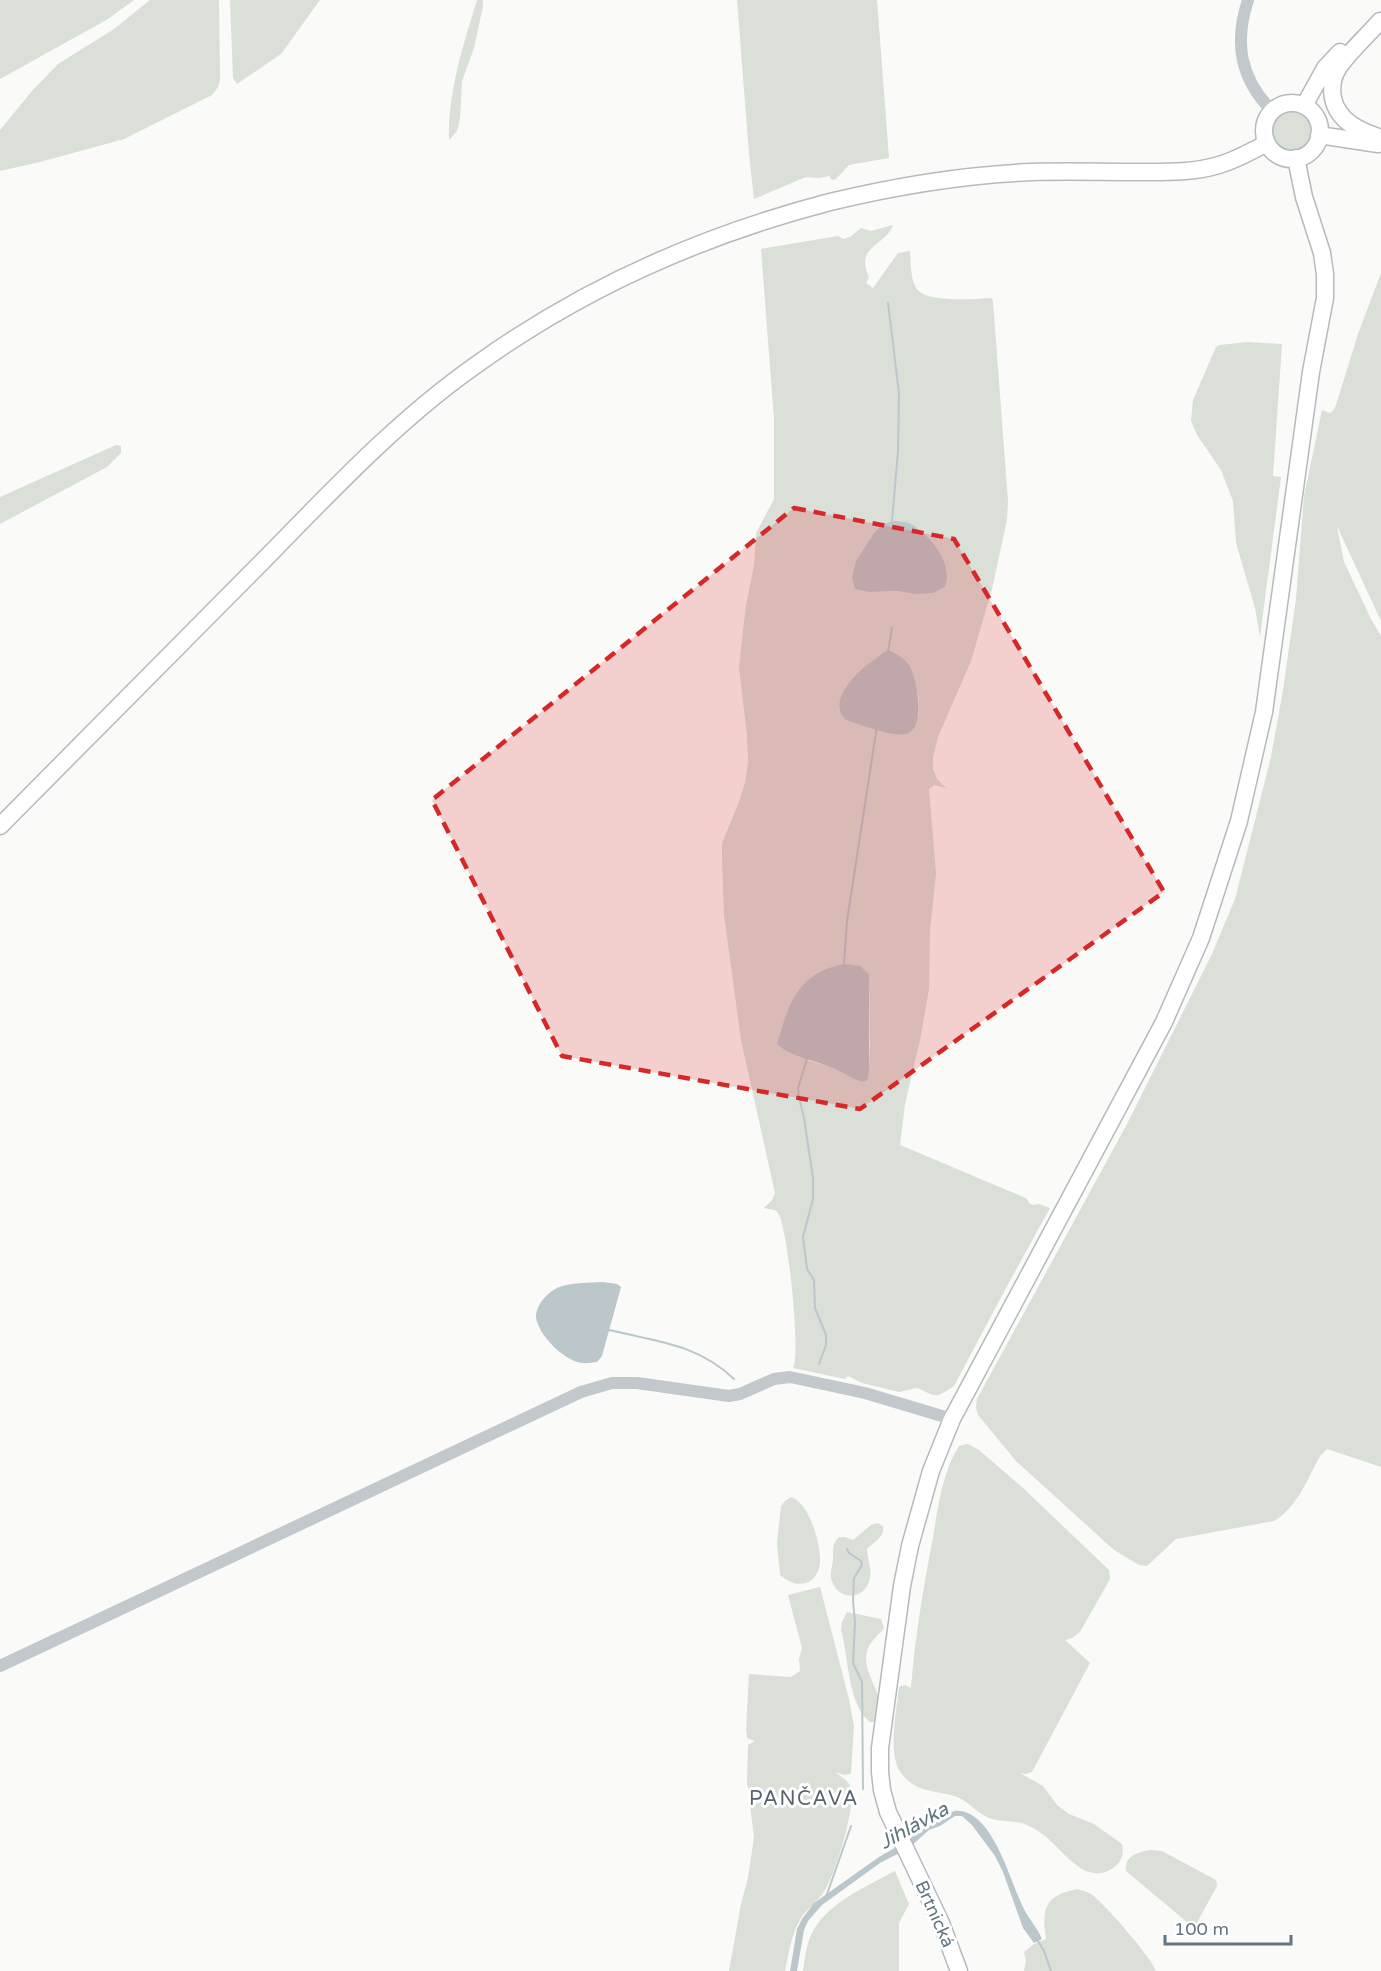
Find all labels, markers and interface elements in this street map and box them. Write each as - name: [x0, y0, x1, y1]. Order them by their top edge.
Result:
- district label: PANČAVA: [749, 1786, 859, 1811]
- water label: Jihlávka: [875, 1797, 953, 1855]
- street label: Brtnická: [911, 1877, 959, 1951]
- scale bar: [1165, 1908, 1291, 1946]
- text: 100 m: [1174, 1918, 1229, 1940]

